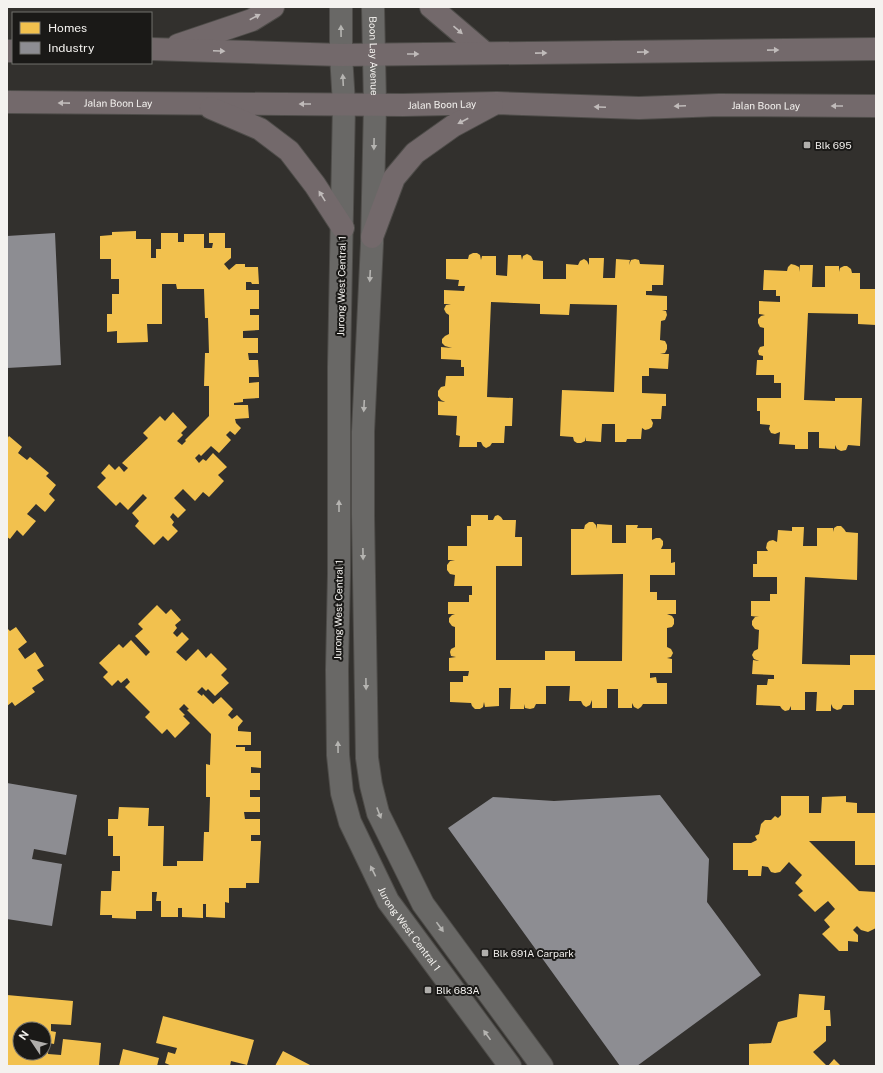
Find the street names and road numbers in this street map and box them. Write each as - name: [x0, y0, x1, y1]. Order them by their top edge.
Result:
- street label: Boon Lay Avenue: [367, 16, 381, 96]
- street label: Jalan Boon Lay: [84, 97, 153, 109]
- street label: Jalan Boon Lay: [407, 97, 477, 111]
- street label: Jalan Boon Lay: [731, 99, 801, 112]
- street label: Jurong West Central 1: [334, 236, 348, 336]
- street label: Jurong West Central 1: [331, 560, 345, 660]
- street label: Jurong West Central 1: [376, 885, 443, 973]

